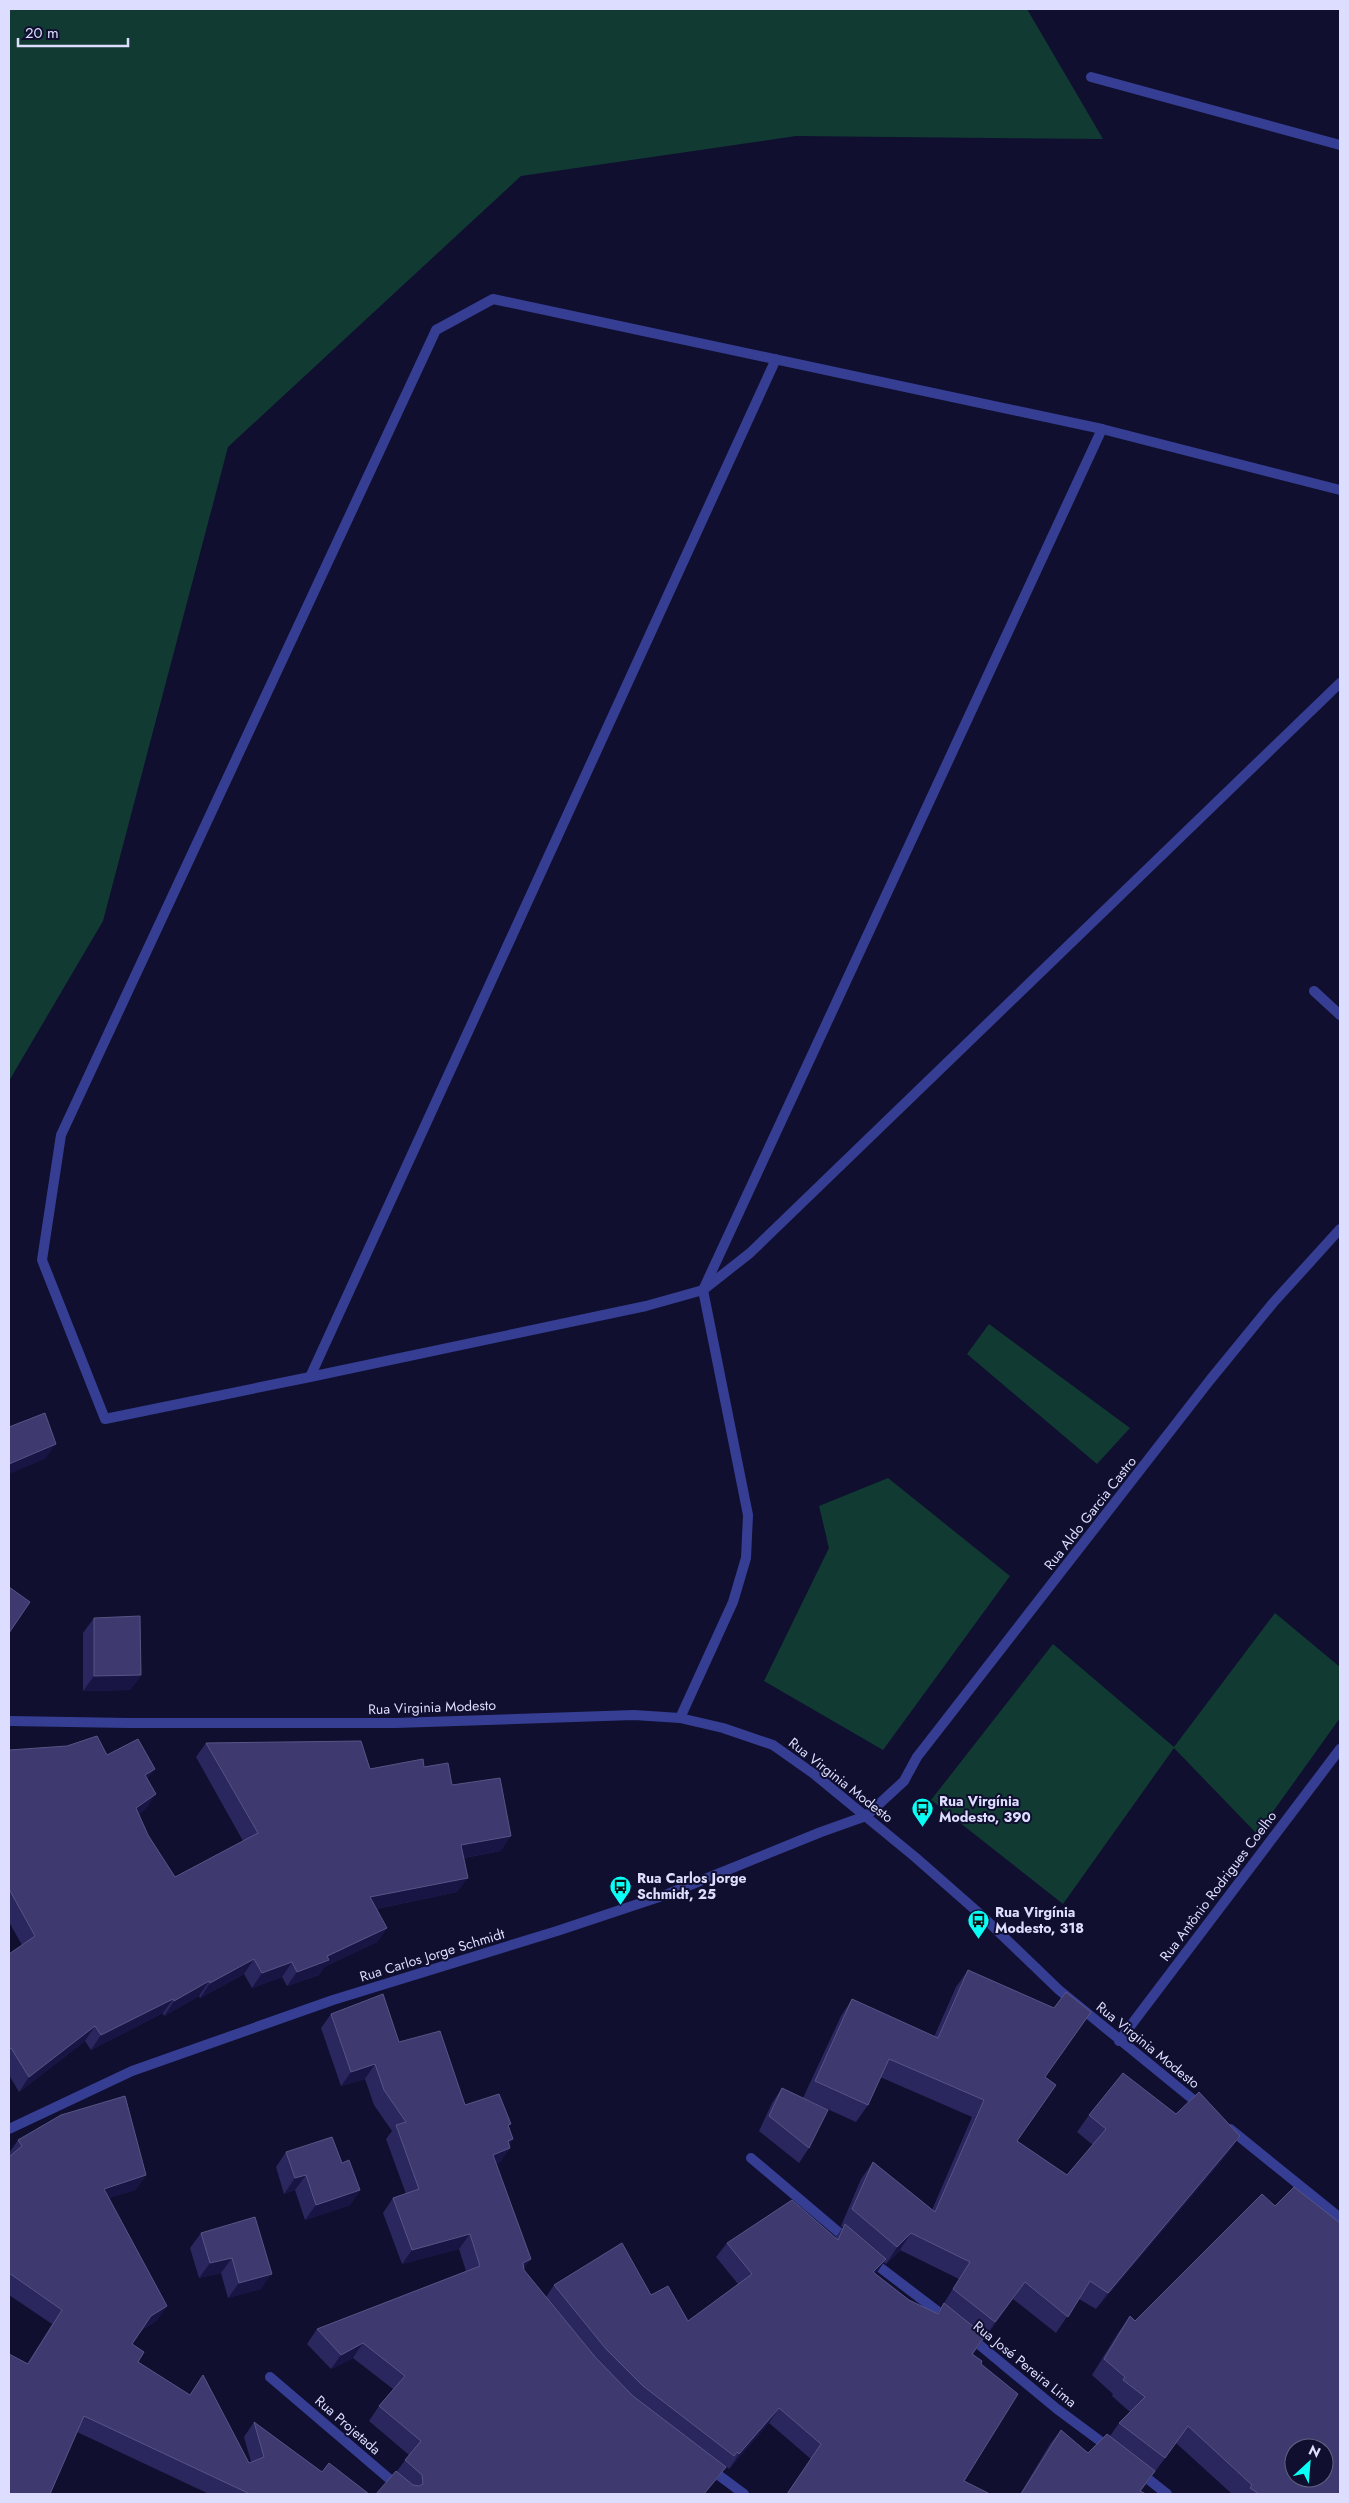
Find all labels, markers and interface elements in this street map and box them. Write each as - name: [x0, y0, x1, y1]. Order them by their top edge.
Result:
- scale bar: [18, 15, 128, 47]
- text: 20 m: [25, 22, 59, 44]
- street label: Rua Aldo Garcia Castro: [1039, 1452, 1141, 1574]
- street label: Rua Virginia Modesto: [368, 1695, 497, 1719]
- street label: Rua Virginia Modesto: [784, 1733, 898, 1827]
- place label: Rua Virgínia Modesto, 390: [939, 1791, 1031, 1827]
- bus stop icon: Rua Virgínia Modesto, 390: [911, 1797, 935, 1828]
- street label: Rua Antônio Rodrigues Coelho: [1155, 1806, 1281, 1965]
- place label: Rua Carlos Jorge Schmidt, 25: [637, 1868, 747, 1904]
- bus stop icon: Rua Carlos Jorge Schmidt, 25: [609, 1874, 633, 1905]
- place label: Rua Virgínia Modesto, 318: [995, 1902, 1084, 1938]
- bus stop icon: Rua Virgínia Modesto, 318: [967, 1908, 991, 1939]
- street label: Rua Carlos Jorge Schmidt: [357, 1923, 508, 1987]
- street label: Rua Virginia Modesto: [1092, 1997, 1204, 2093]
- street label: Rua José Pereira Lima: [969, 2316, 1081, 2412]
- street label: Rua Projetada: [311, 2391, 385, 2459]
- north arrow: [1284, 2438, 1334, 2488]
- text: N: [1305, 2440, 1324, 2463]

